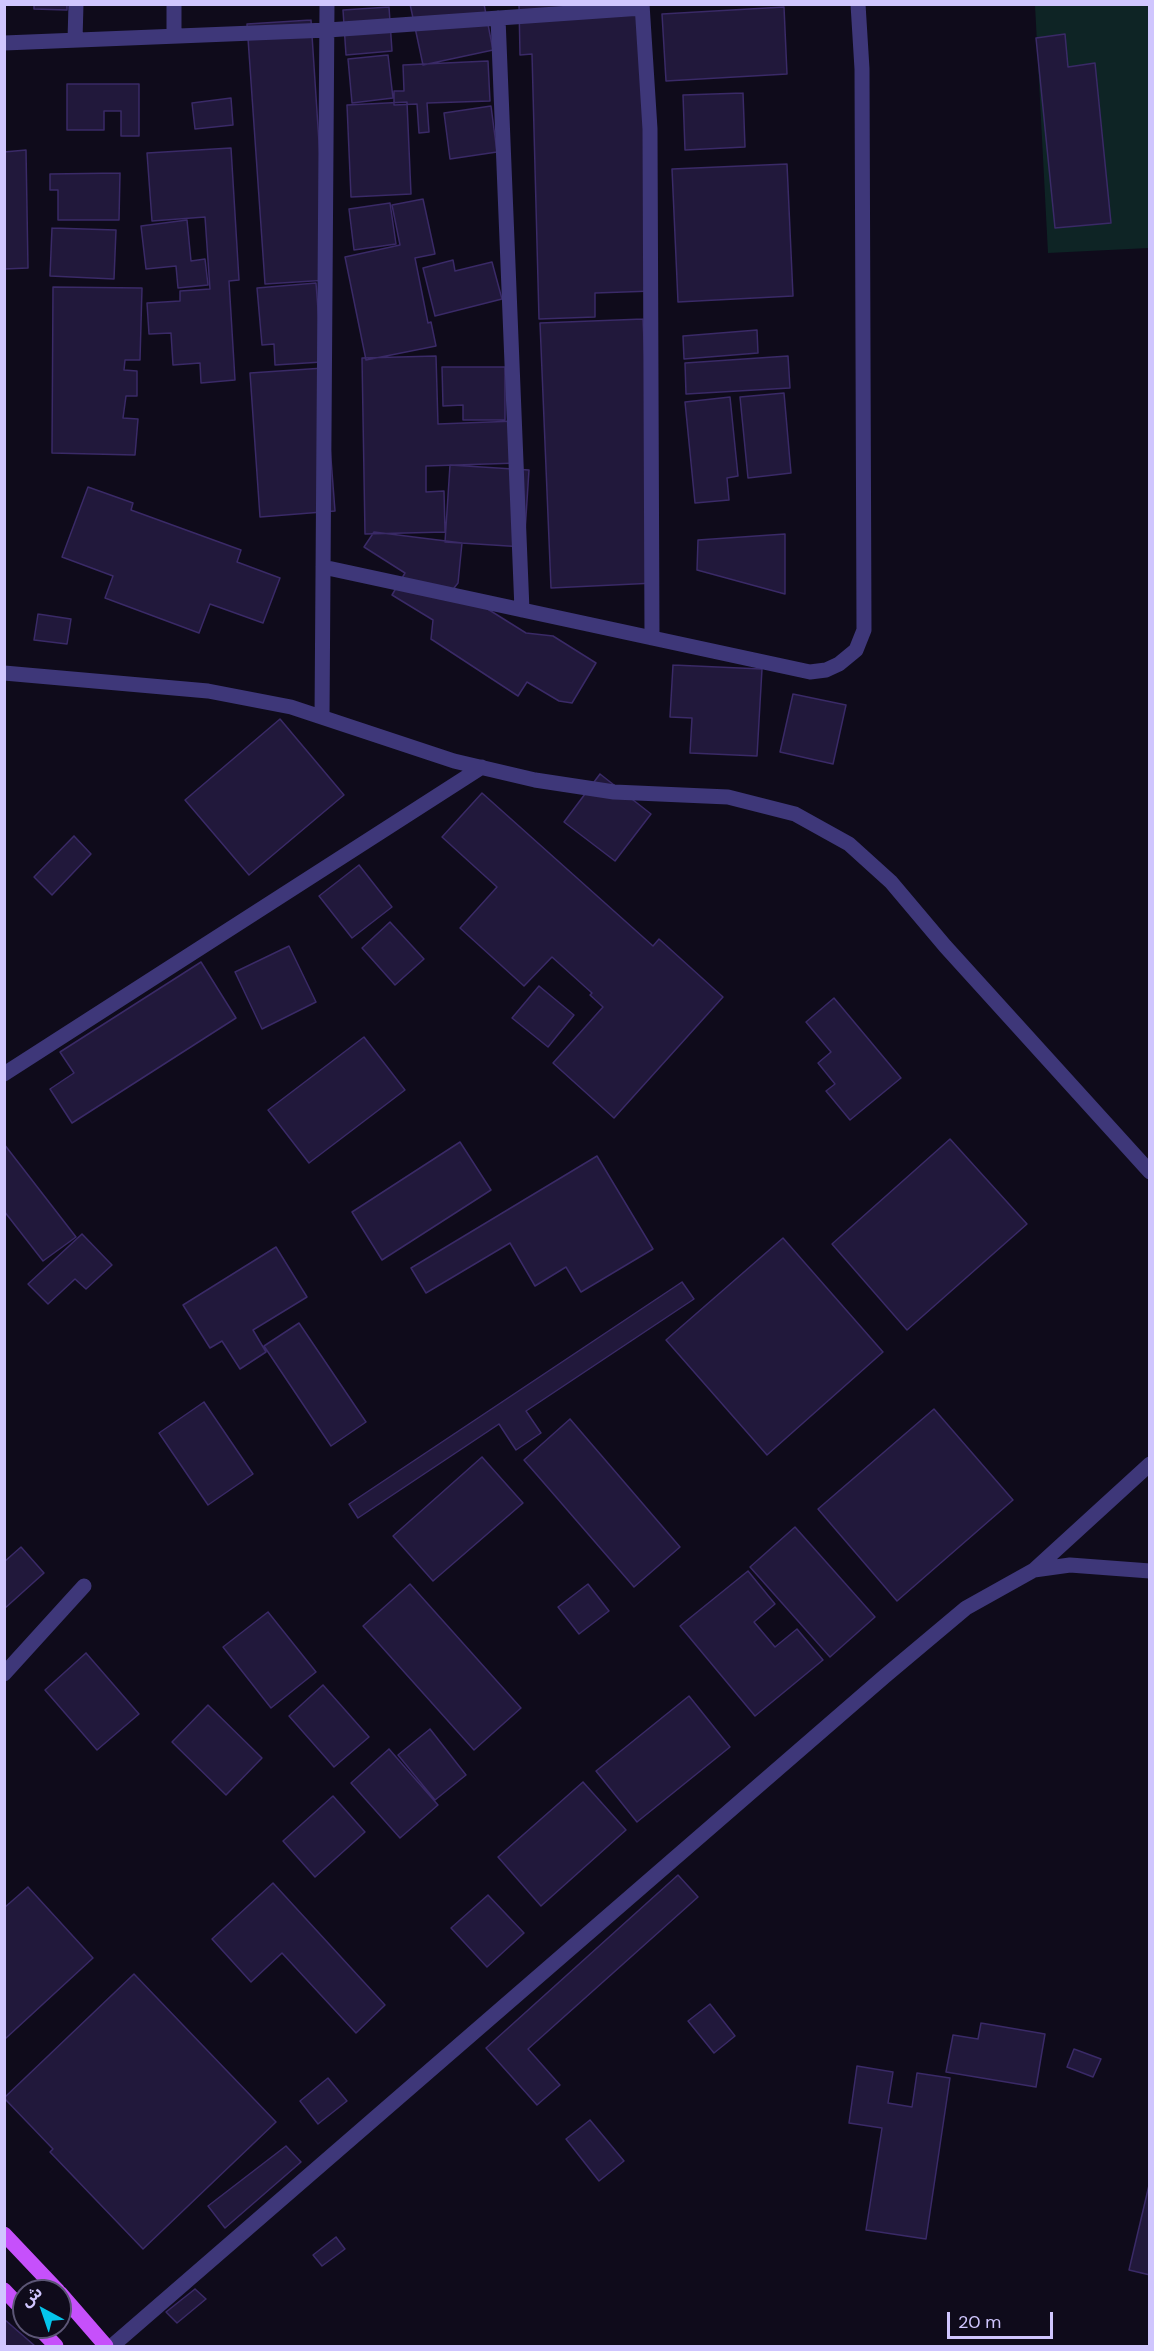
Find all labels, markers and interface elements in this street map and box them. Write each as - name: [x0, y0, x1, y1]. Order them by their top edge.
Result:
- north arrow: [12, 2279, 72, 2339]
- text: ش: [16, 2281, 47, 2311]
- scale bar: [950, 2300, 1056, 2338]
- text: 20 m: [958, 2310, 1001, 2334]

